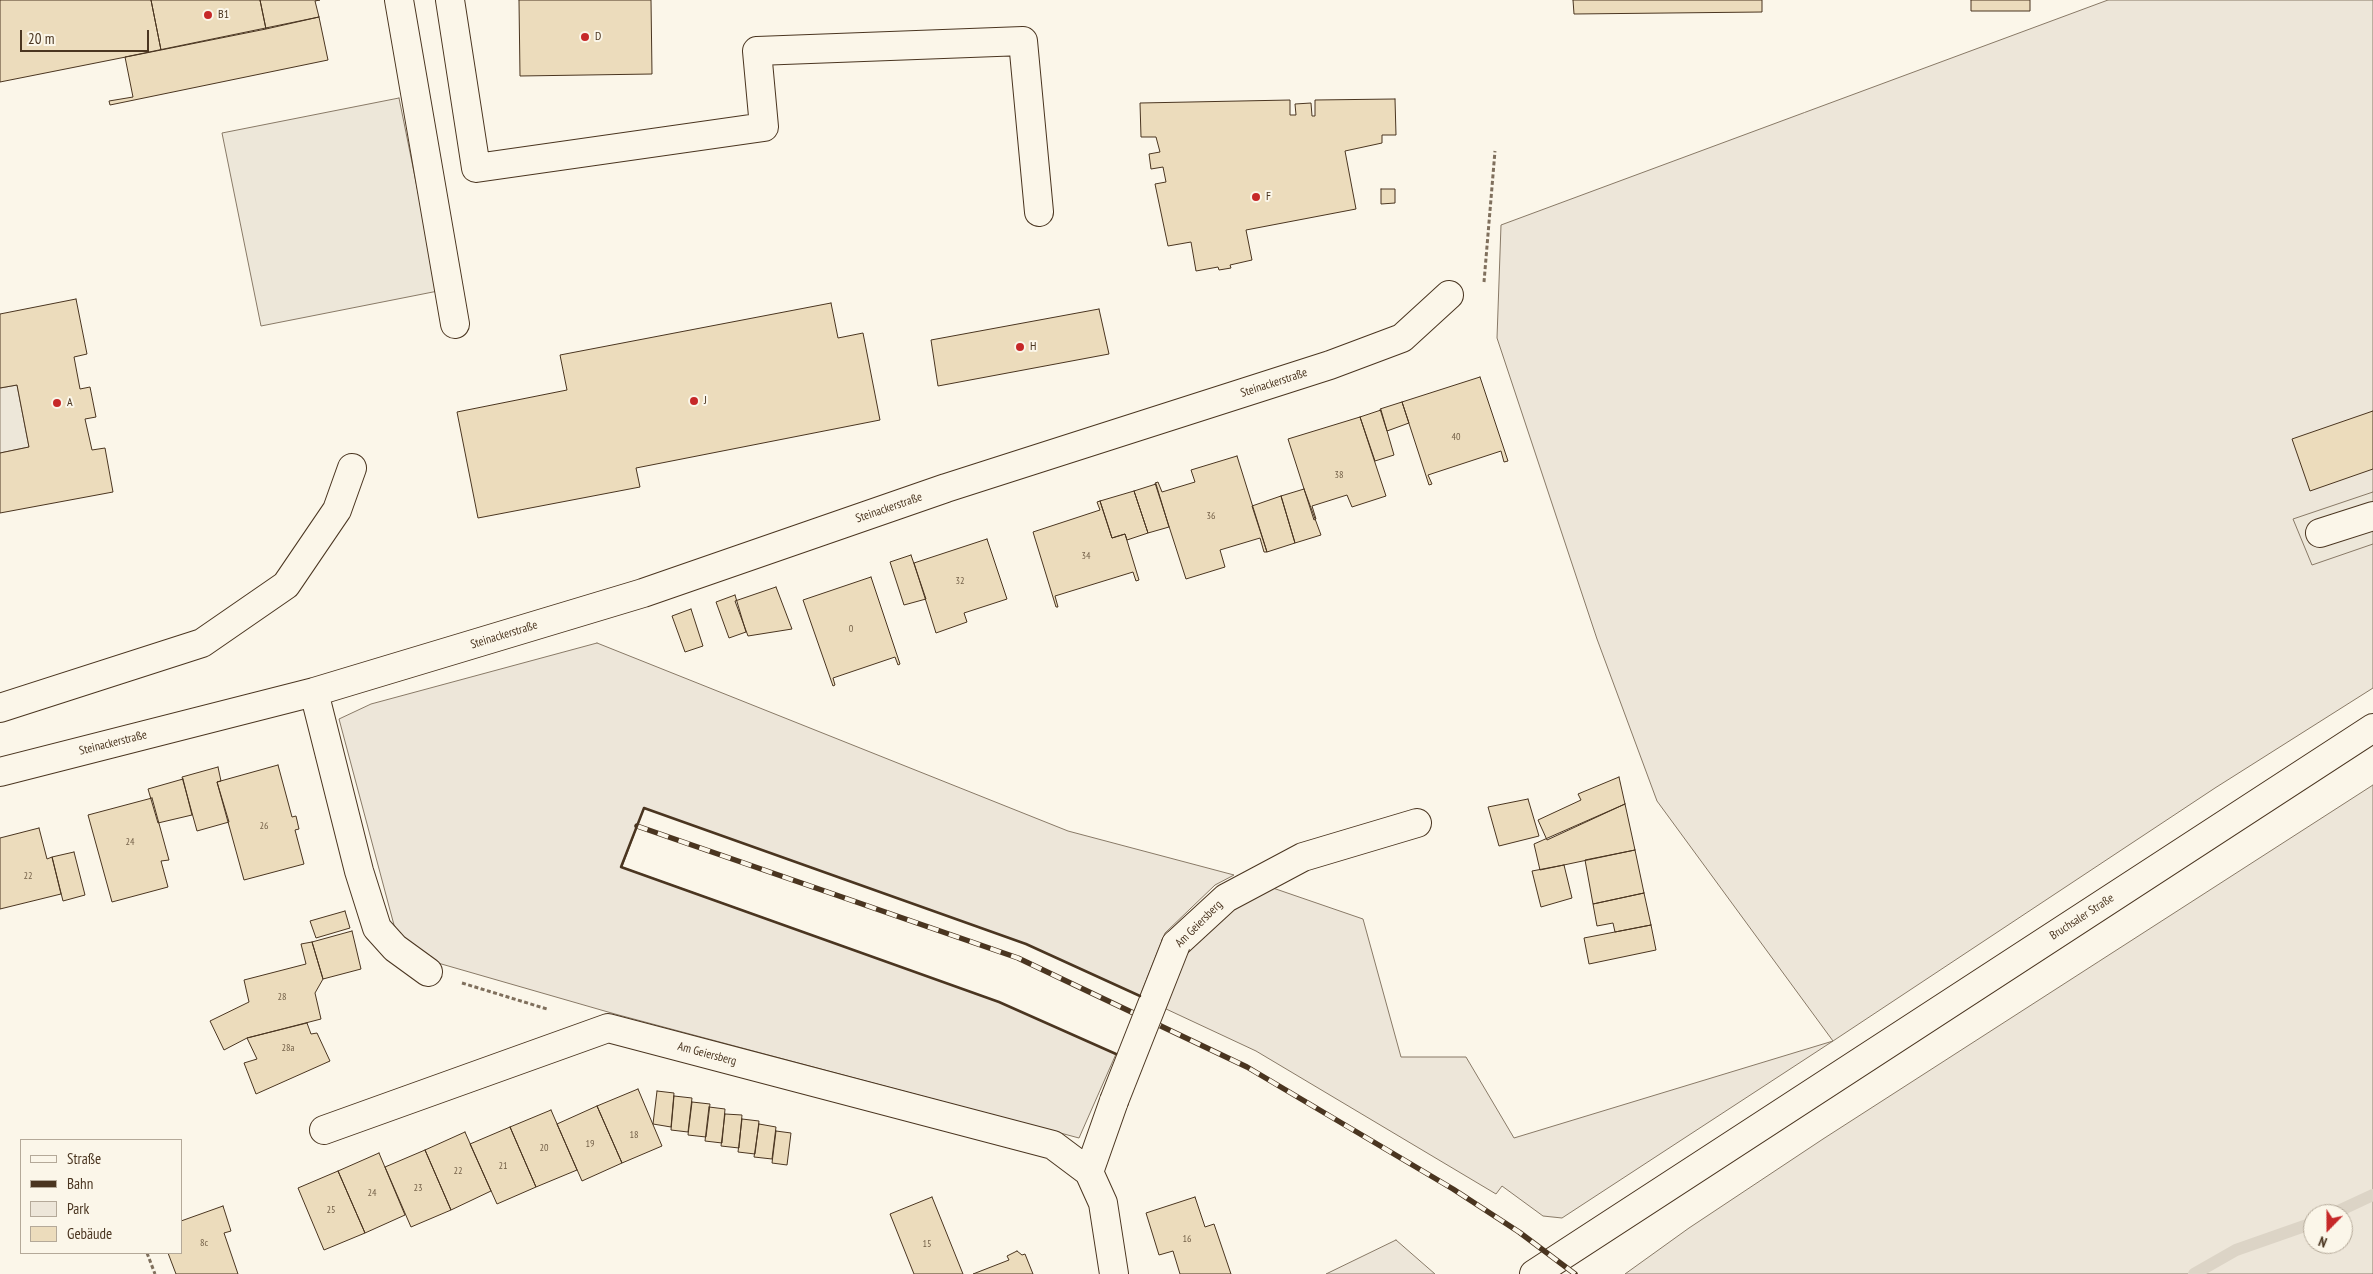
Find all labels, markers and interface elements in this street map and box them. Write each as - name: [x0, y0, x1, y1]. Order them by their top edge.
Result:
- place label: B1: [218, 8, 229, 22]
- marker: B1: [202, 9, 214, 21]
- scale bar: [22, 20, 151, 52]
- text: 20 m: [28, 29, 54, 48]
- place label: D: [595, 30, 601, 44]
- marker: D: [579, 31, 591, 43]
- place label: F: [1266, 190, 1271, 204]
- marker: F: [1250, 191, 1262, 203]
- place label: H: [1030, 340, 1036, 354]
- marker: H: [1014, 341, 1026, 353]
- street label: Steinackerstraße: [1239, 365, 1309, 401]
- place label: J: [704, 394, 707, 408]
- marker: J: [688, 395, 700, 407]
- place label: A: [67, 396, 73, 410]
- marker: A: [51, 397, 63, 409]
- house number: 40: [1452, 431, 1460, 443]
- house number: 38: [1335, 469, 1343, 481]
- street label: Steinackerstraße: [854, 490, 924, 526]
- house number: 36: [1207, 510, 1215, 522]
- house number: 34: [1082, 550, 1090, 562]
- house number: 32: [956, 575, 964, 587]
- street label: Steinackerstraße: [469, 618, 539, 652]
- house number: 0: [849, 623, 853, 635]
- street label: Steinackerstraße: [78, 728, 148, 758]
- house number: 26: [260, 820, 268, 832]
- house number: 24: [126, 836, 134, 848]
- house number: 22: [24, 870, 32, 882]
- street label: Bruchsaler Straße: [2047, 891, 2117, 943]
- street label: Am Geiersberg: [1173, 898, 1225, 950]
- house number: 28: [278, 991, 286, 1003]
- street label: Am Geiersberg: [676, 1039, 738, 1069]
- house number: 28a: [282, 1042, 294, 1054]
- house number: 18: [630, 1129, 638, 1141]
- house number: 19: [586, 1138, 594, 1150]
- legend: [20, 1139, 182, 1254]
- house number: 20: [540, 1142, 548, 1154]
- text: Straße: [67, 1149, 101, 1168]
- house number: 21: [499, 1160, 507, 1172]
- house number: 22: [454, 1165, 462, 1177]
- text: Bahn: [67, 1174, 93, 1193]
- house number: 23: [414, 1182, 422, 1194]
- house number: 24: [368, 1187, 376, 1199]
- text: Park: [67, 1199, 89, 1218]
- house number: 25: [327, 1204, 335, 1216]
- north arrow: [2303, 1204, 2353, 1254]
- text: Gebäude: [67, 1224, 112, 1243]
- text: N: [2316, 1232, 2330, 1252]
- house number: 16: [1183, 1233, 1191, 1245]
- house number: 8c: [200, 1237, 208, 1249]
- house number: 15: [923, 1238, 931, 1250]

